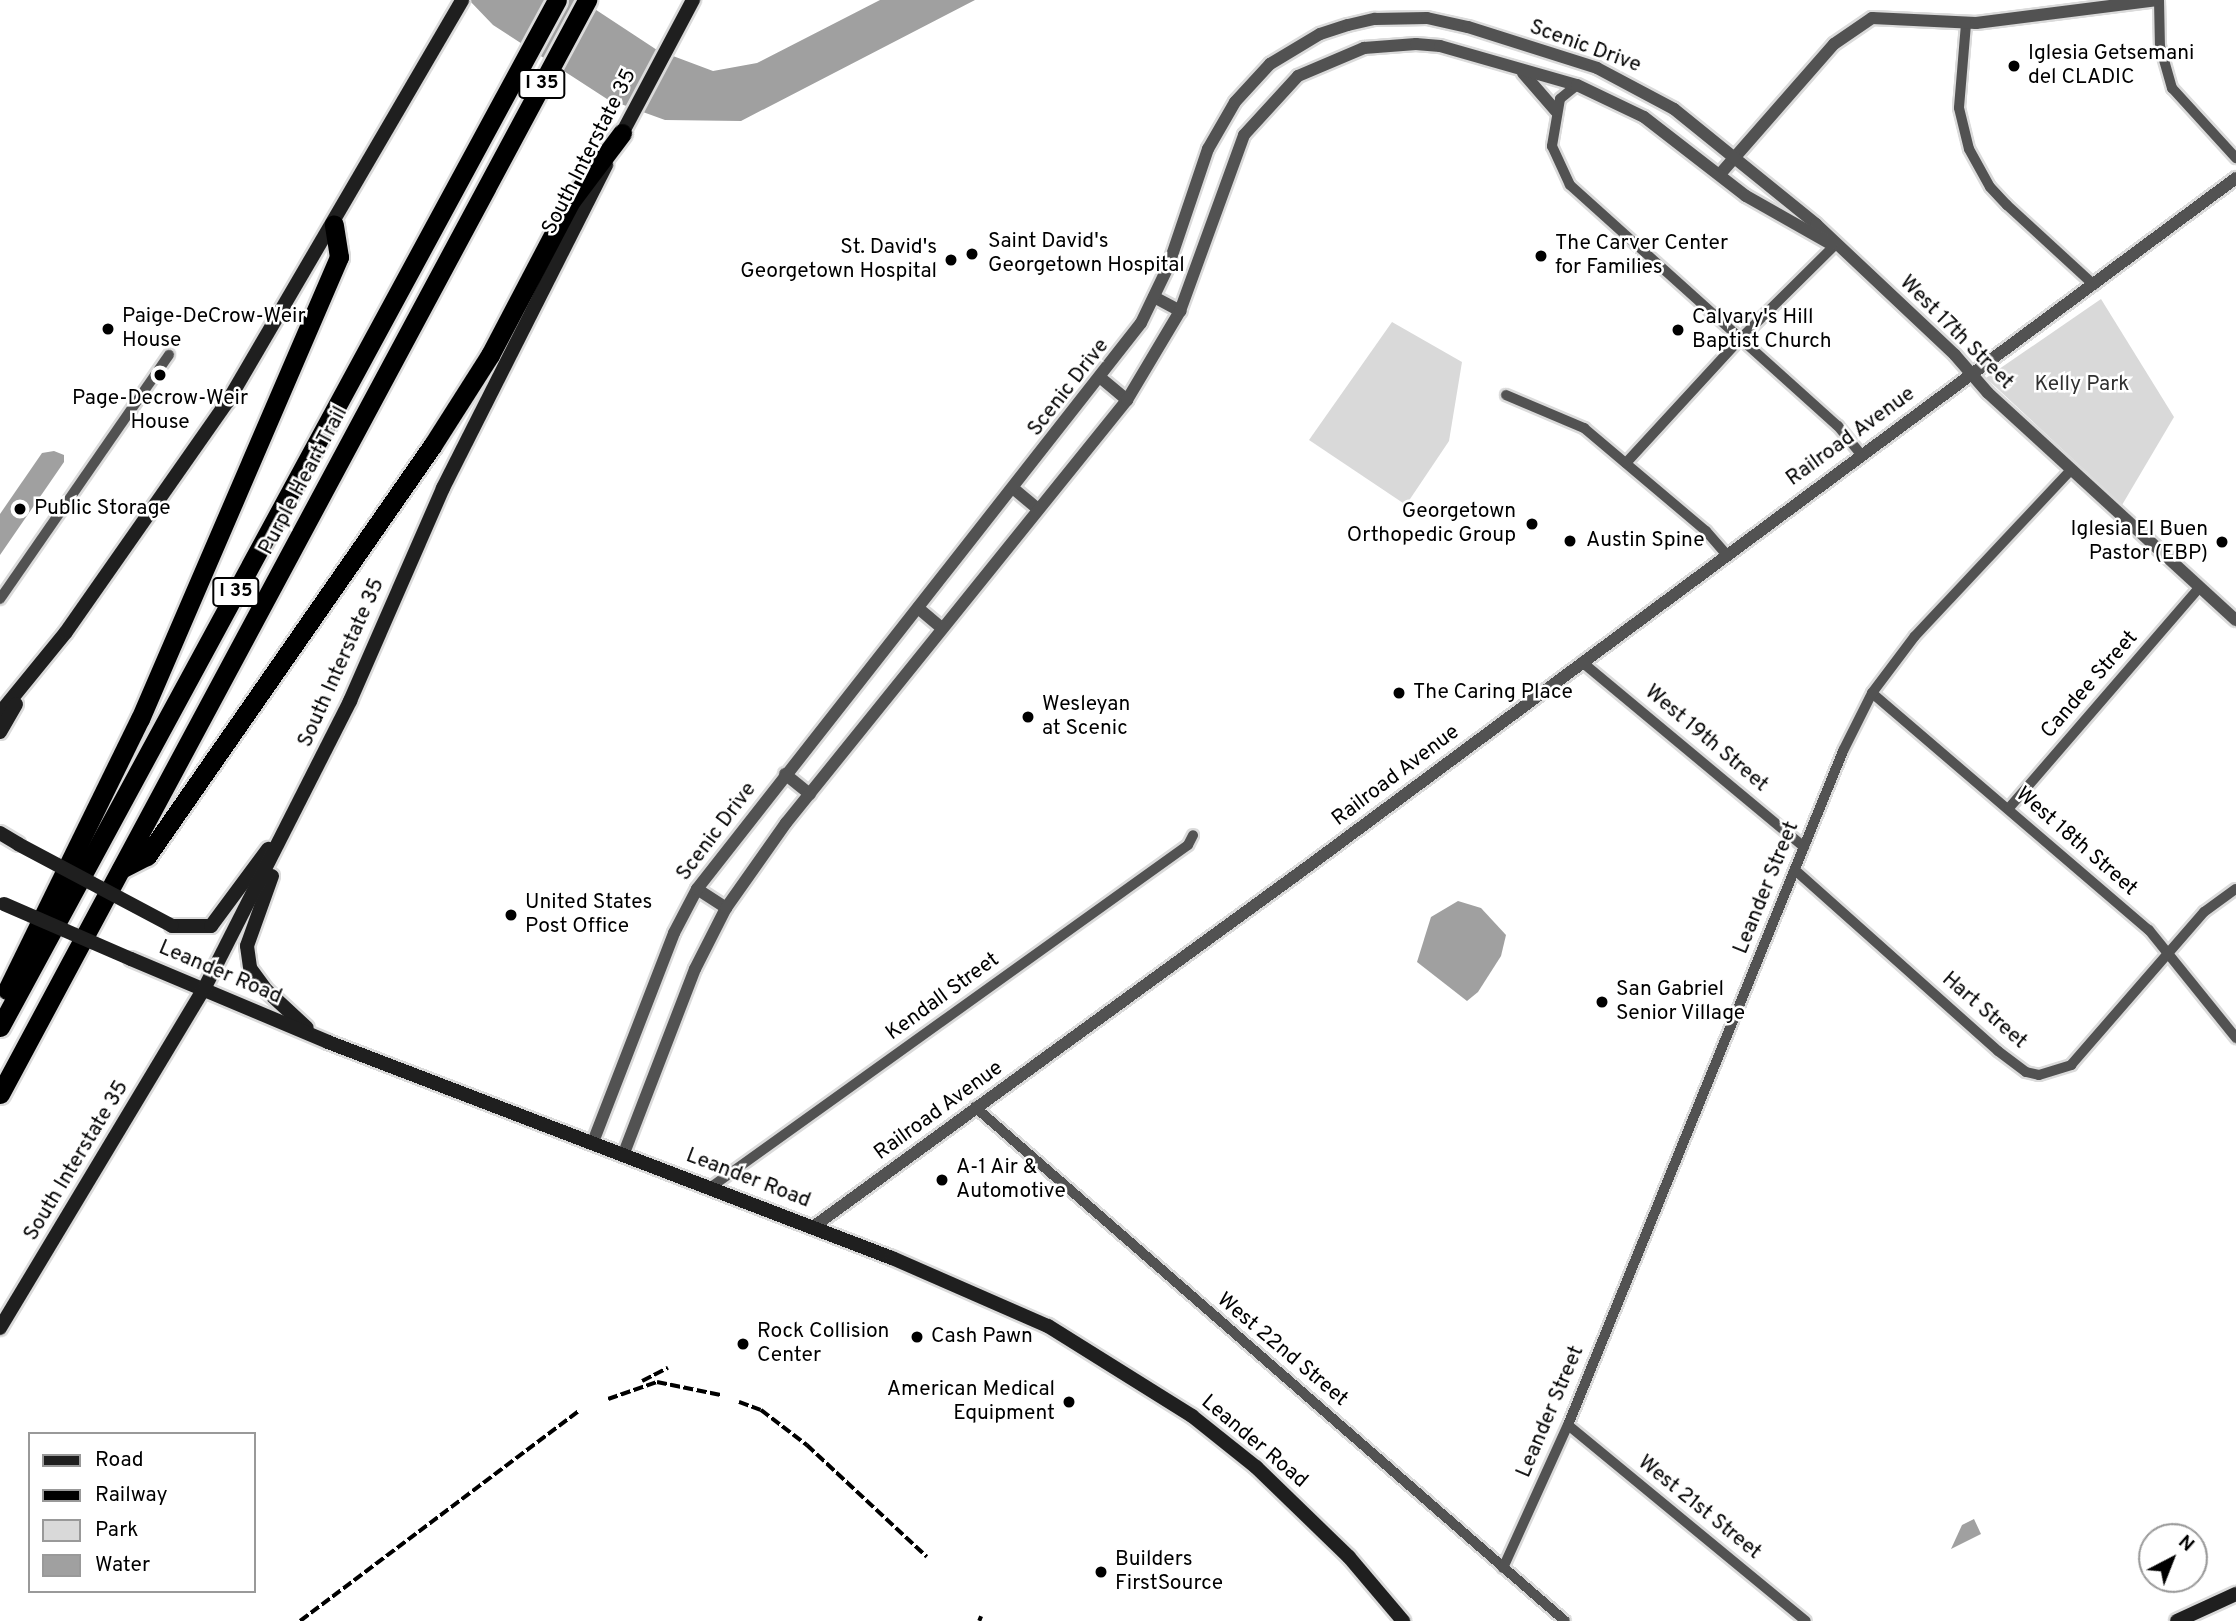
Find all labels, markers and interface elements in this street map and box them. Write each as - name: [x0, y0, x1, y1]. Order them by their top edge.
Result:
- street label: Scenic Drive: [1526, 15, 1644, 79]
- place label: Iglesia Getsemani del CLADIC: [2028, 41, 2194, 91]
- marker: Iglesia Getsemani del CLADIC: [2006, 58, 2022, 74]
- street label: South Interstate 35: [537, 65, 643, 239]
- road number: I 35: [518, 68, 566, 100]
- place label: Saint David's Georgetown Hospital: [988, 229, 1185, 279]
- place label: The Carver Center for Families: [1555, 231, 1728, 281]
- place label: St. David's Georgetown Hospital: [740, 235, 937, 285]
- marker: Saint David's Georgetown Hospital: [962, 244, 982, 264]
- marker: The Carver Center for Families: [1533, 248, 1549, 264]
- marker: St. David's Georgetown Hospital: [943, 252, 959, 268]
- street label: West 17th Street: [1894, 271, 2018, 395]
- place label: Paige-DeCrow-Weir House: [122, 304, 306, 354]
- place label: Calvary's Hill Baptist Church: [1692, 305, 1832, 355]
- marker: Paige-DeCrow-Weir House: [100, 321, 116, 337]
- marker: Calvary's Hill Baptist Church: [1670, 322, 1686, 338]
- street label: Scenic Drive: [1023, 334, 1115, 442]
- marker: Page-Decrow-Weir House: [152, 367, 168, 383]
- park label: Kelly Park: [2034, 372, 2130, 398]
- street label: Railroad Avenue: [1781, 382, 1921, 492]
- place label: Page-Decrow-Weir House: [72, 386, 248, 436]
- street label: Purple Heart Trail: [254, 402, 354, 560]
- place label: Public Storage: [34, 496, 171, 522]
- place label: Georgetown Orthopedic Group: [1347, 499, 1516, 549]
- marker: Public Storage: [12, 501, 28, 517]
- marker: Georgetown Orthopedic Group: [1522, 514, 1542, 534]
- place label: Iglesia El Buen Pastor (EBP): [2071, 517, 2208, 567]
- place label: Austin Spine: [1586, 528, 1704, 554]
- marker: Austin Spine: [1560, 531, 1580, 551]
- marker: Iglesia El Buen Pastor (EBP): [2214, 534, 2230, 550]
- street label: South Interstate 35: [293, 575, 391, 751]
- road number: I 35: [212, 576, 260, 608]
- street label: Candee Street: [2036, 626, 2144, 744]
- place label: The Caring Place: [1413, 680, 1573, 706]
- street label: West 19th Street: [1639, 680, 1773, 798]
- marker: The Caring Place: [1391, 685, 1407, 701]
- place label: Wesleyan at Scenic: [1042, 692, 1130, 742]
- marker: Wesleyan at Scenic: [1020, 709, 1036, 725]
- street label: Railroad Avenue: [1327, 720, 1465, 832]
- street label: Scenic Drive: [672, 778, 762, 886]
- street label: West 18th Street: [2010, 782, 2142, 902]
- street label: Leander Street: [1729, 818, 1805, 958]
- place label: United States Post Office: [525, 890, 652, 940]
- marker: United States Post Office: [503, 907, 519, 923]
- street label: Leander Road: [155, 936, 285, 1010]
- street label: Kendall Street: [882, 948, 1004, 1046]
- street label: Hart Street: [1936, 967, 2032, 1055]
- place label: San Gabriel Senior Village: [1616, 977, 1746, 1027]
- marker: San Gabriel Senior Village: [1594, 994, 1610, 1010]
- street label: Railroad Avenue: [869, 1056, 1009, 1166]
- street label: South Interstate 35: [19, 1076, 135, 1246]
- street label: Leander Road: [682, 1144, 814, 1214]
- place label: A-1 Air & Automotive: [956, 1155, 1066, 1205]
- marker: A-1 Air & Automotive: [934, 1172, 950, 1188]
- street label: West 22nd Street: [1211, 1288, 1353, 1412]
- place label: Rock Collision Center: [757, 1319, 889, 1369]
- place label: Cash Pawn: [931, 1324, 1033, 1350]
- marker: Cash Pawn: [909, 1329, 925, 1345]
- marker: Rock Collision Center: [735, 1336, 751, 1352]
- street label: Leander Street: [1512, 1342, 1590, 1482]
- place label: American Medical Equipment: [887, 1377, 1055, 1427]
- street label: Leander Road: [1196, 1390, 1312, 1494]
- marker: American Medical Equipment: [1061, 1394, 1077, 1410]
- legend: [28, 1432, 256, 1593]
- text: Road: [95, 1447, 144, 1474]
- street label: West 21st Street: [1632, 1451, 1766, 1565]
- text: Railway: [95, 1482, 168, 1509]
- text: Park: [95, 1517, 138, 1544]
- north arrow: [2138, 1523, 2208, 1593]
- text: N: [2173, 1530, 2199, 1557]
- place label: Builders FirstSource: [1115, 1547, 1223, 1597]
- text: Water: [95, 1552, 150, 1579]
- marker: Builders FirstSource: [1093, 1564, 1109, 1580]

